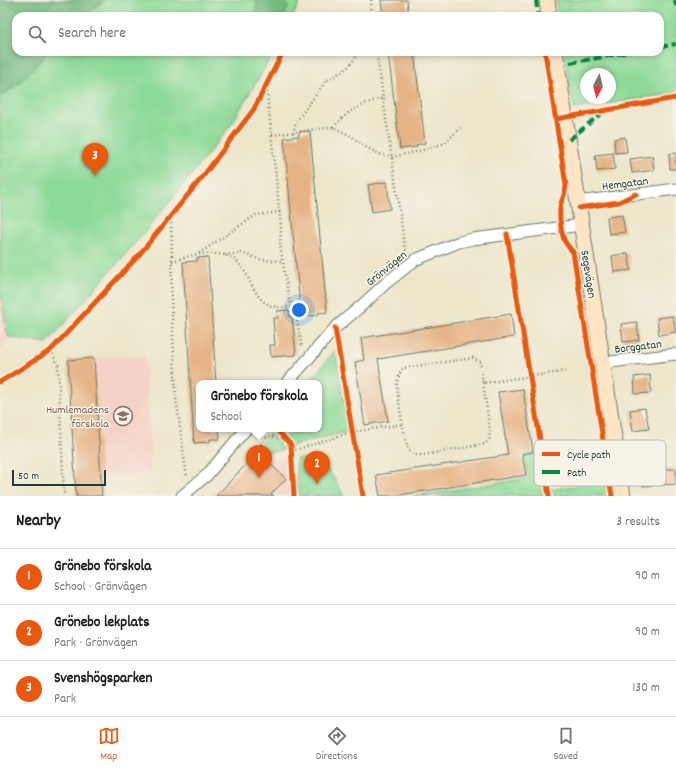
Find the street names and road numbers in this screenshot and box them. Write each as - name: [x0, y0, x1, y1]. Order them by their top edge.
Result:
- street label: Hemgatan: [601, 173, 650, 196]
- street label: Grönvägen: [363, 247, 411, 291]
- street label: Segevägen: [575, 249, 600, 300]
- street label: Borggatan: [614, 336, 663, 359]

